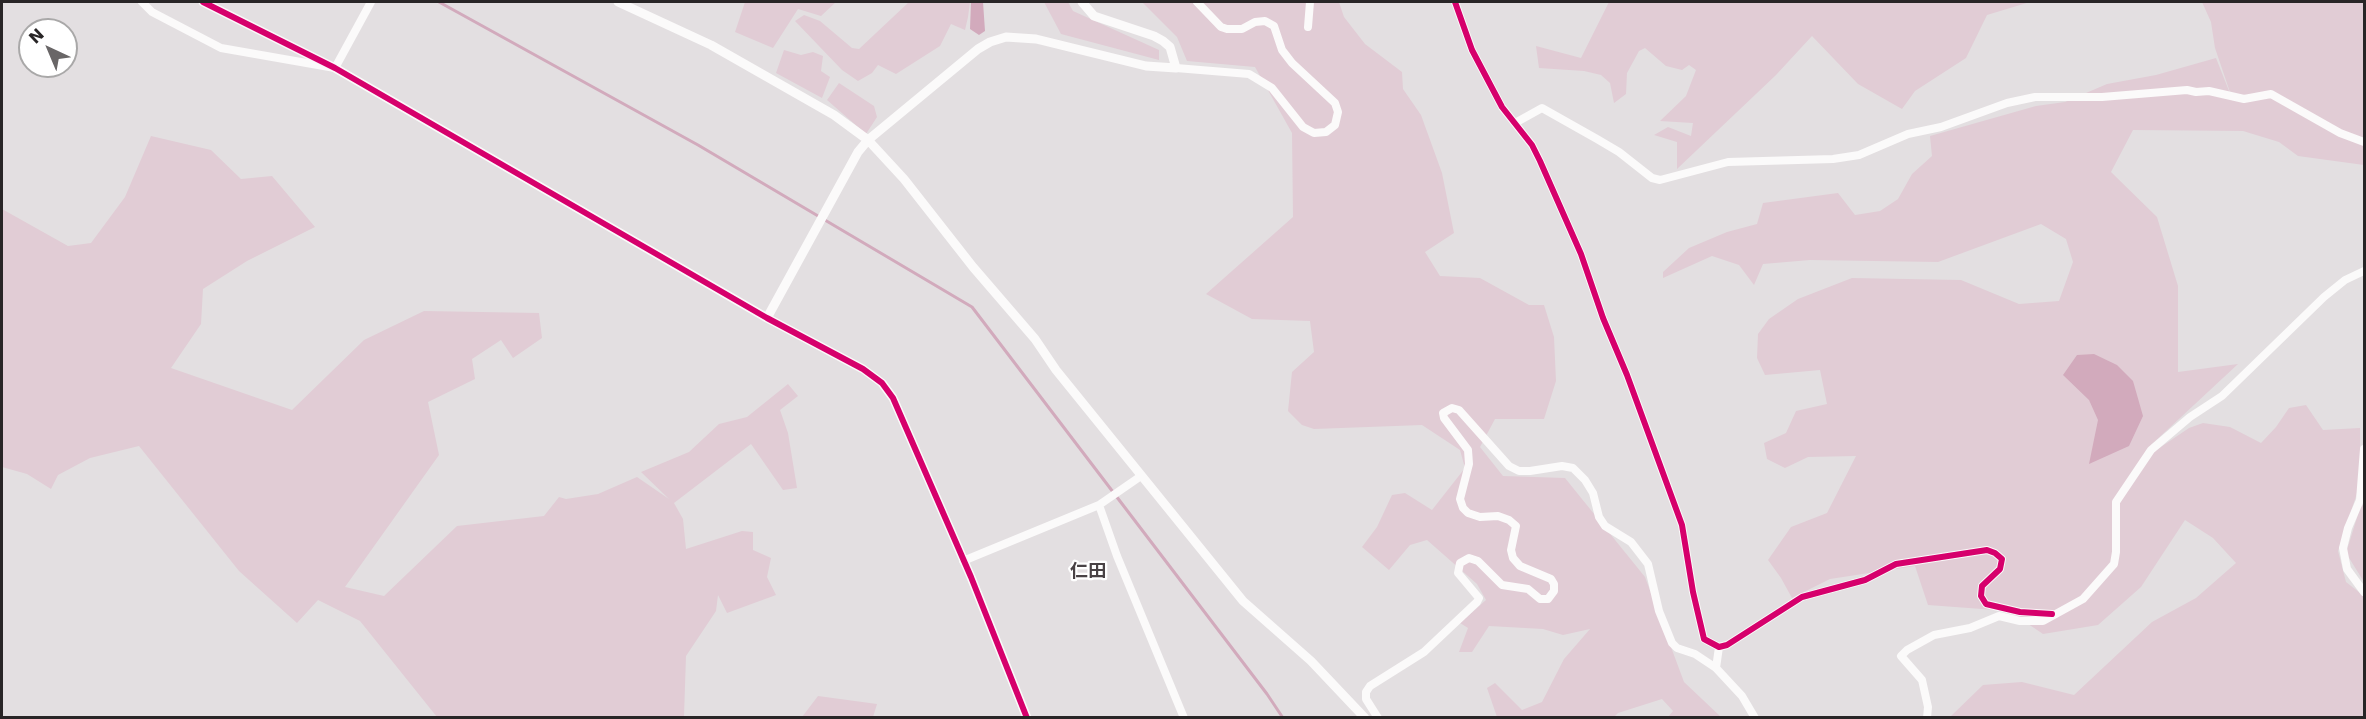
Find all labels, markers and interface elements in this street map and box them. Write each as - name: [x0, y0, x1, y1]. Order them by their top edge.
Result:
- north arrow: [18, 18, 78, 78]
- text: N: [25, 25, 48, 48]
- district label: 仁田: [1070, 561, 1106, 583]

